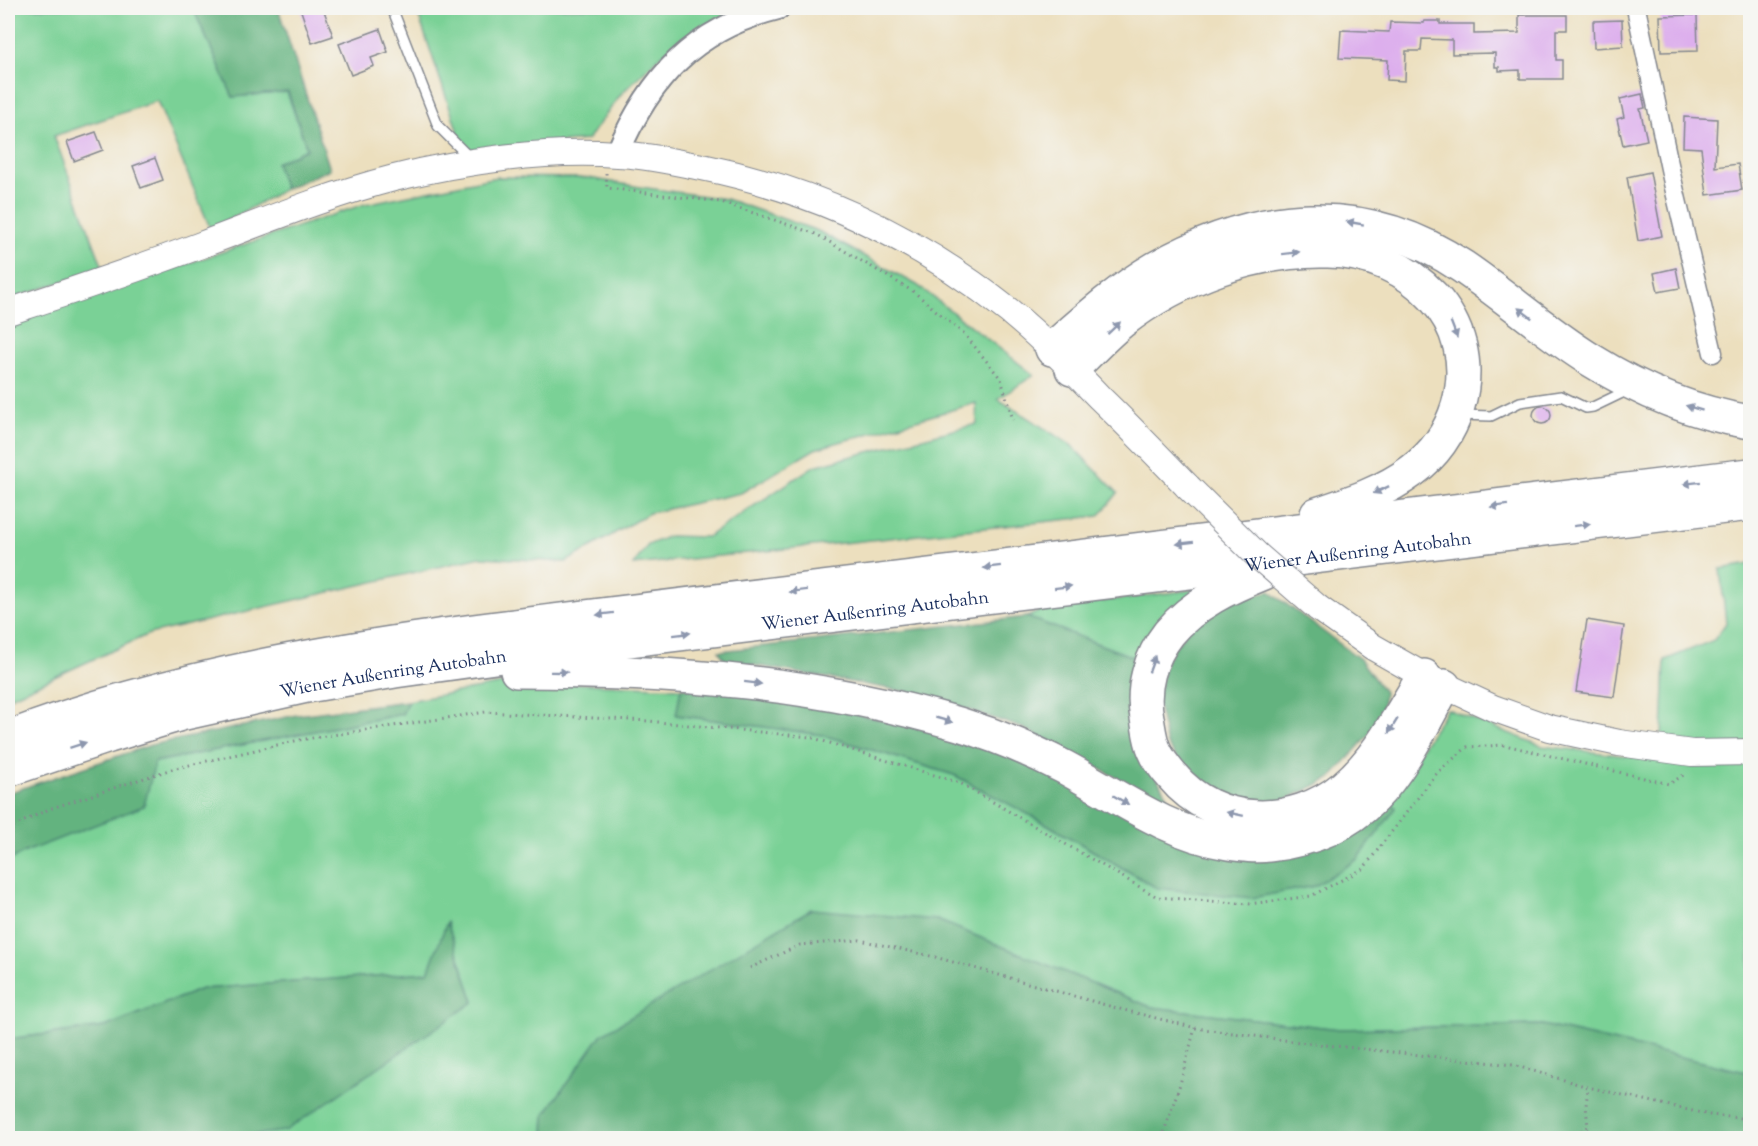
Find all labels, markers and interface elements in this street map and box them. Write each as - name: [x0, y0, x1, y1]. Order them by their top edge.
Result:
- one-way arrow: [1345, 218, 1364, 227]
- one-way arrow: [1281, 248, 1300, 257]
- one-way arrow: [1517, 307, 1533, 319]
- one-way arrow: [1107, 321, 1122, 335]
- one-way arrow: [1449, 321, 1459, 339]
- one-way arrow: [1685, 403, 1703, 412]
- one-way arrow: [1683, 478, 1702, 487]
- one-way arrow: [1373, 485, 1390, 494]
- one-way arrow: [1489, 501, 1508, 511]
- one-way arrow: [1572, 520, 1591, 529]
- street label: Wiener Außenring Autobahn: [1242, 527, 1473, 580]
- one-way arrow: [1176, 538, 1195, 548]
- one-way arrow: [982, 562, 1001, 572]
- one-way arrow: [1054, 583, 1073, 592]
- street label: Wiener Außenring Autobahn: [760, 585, 991, 639]
- one-way arrow: [789, 586, 808, 596]
- one-way arrow: [595, 609, 614, 619]
- one-way arrow: [673, 629, 692, 638]
- street label: Wiener Außenring Autobahn: [278, 645, 509, 707]
- one-way arrow: [1147, 655, 1157, 673]
- one-way arrow: [549, 667, 568, 676]
- one-way arrow: [744, 678, 763, 688]
- one-way arrow: [935, 716, 953, 725]
- one-way arrow: [1387, 718, 1398, 734]
- one-way arrow: [69, 740, 87, 750]
- one-way arrow: [1113, 795, 1130, 805]
- one-way arrow: [1225, 809, 1244, 818]

